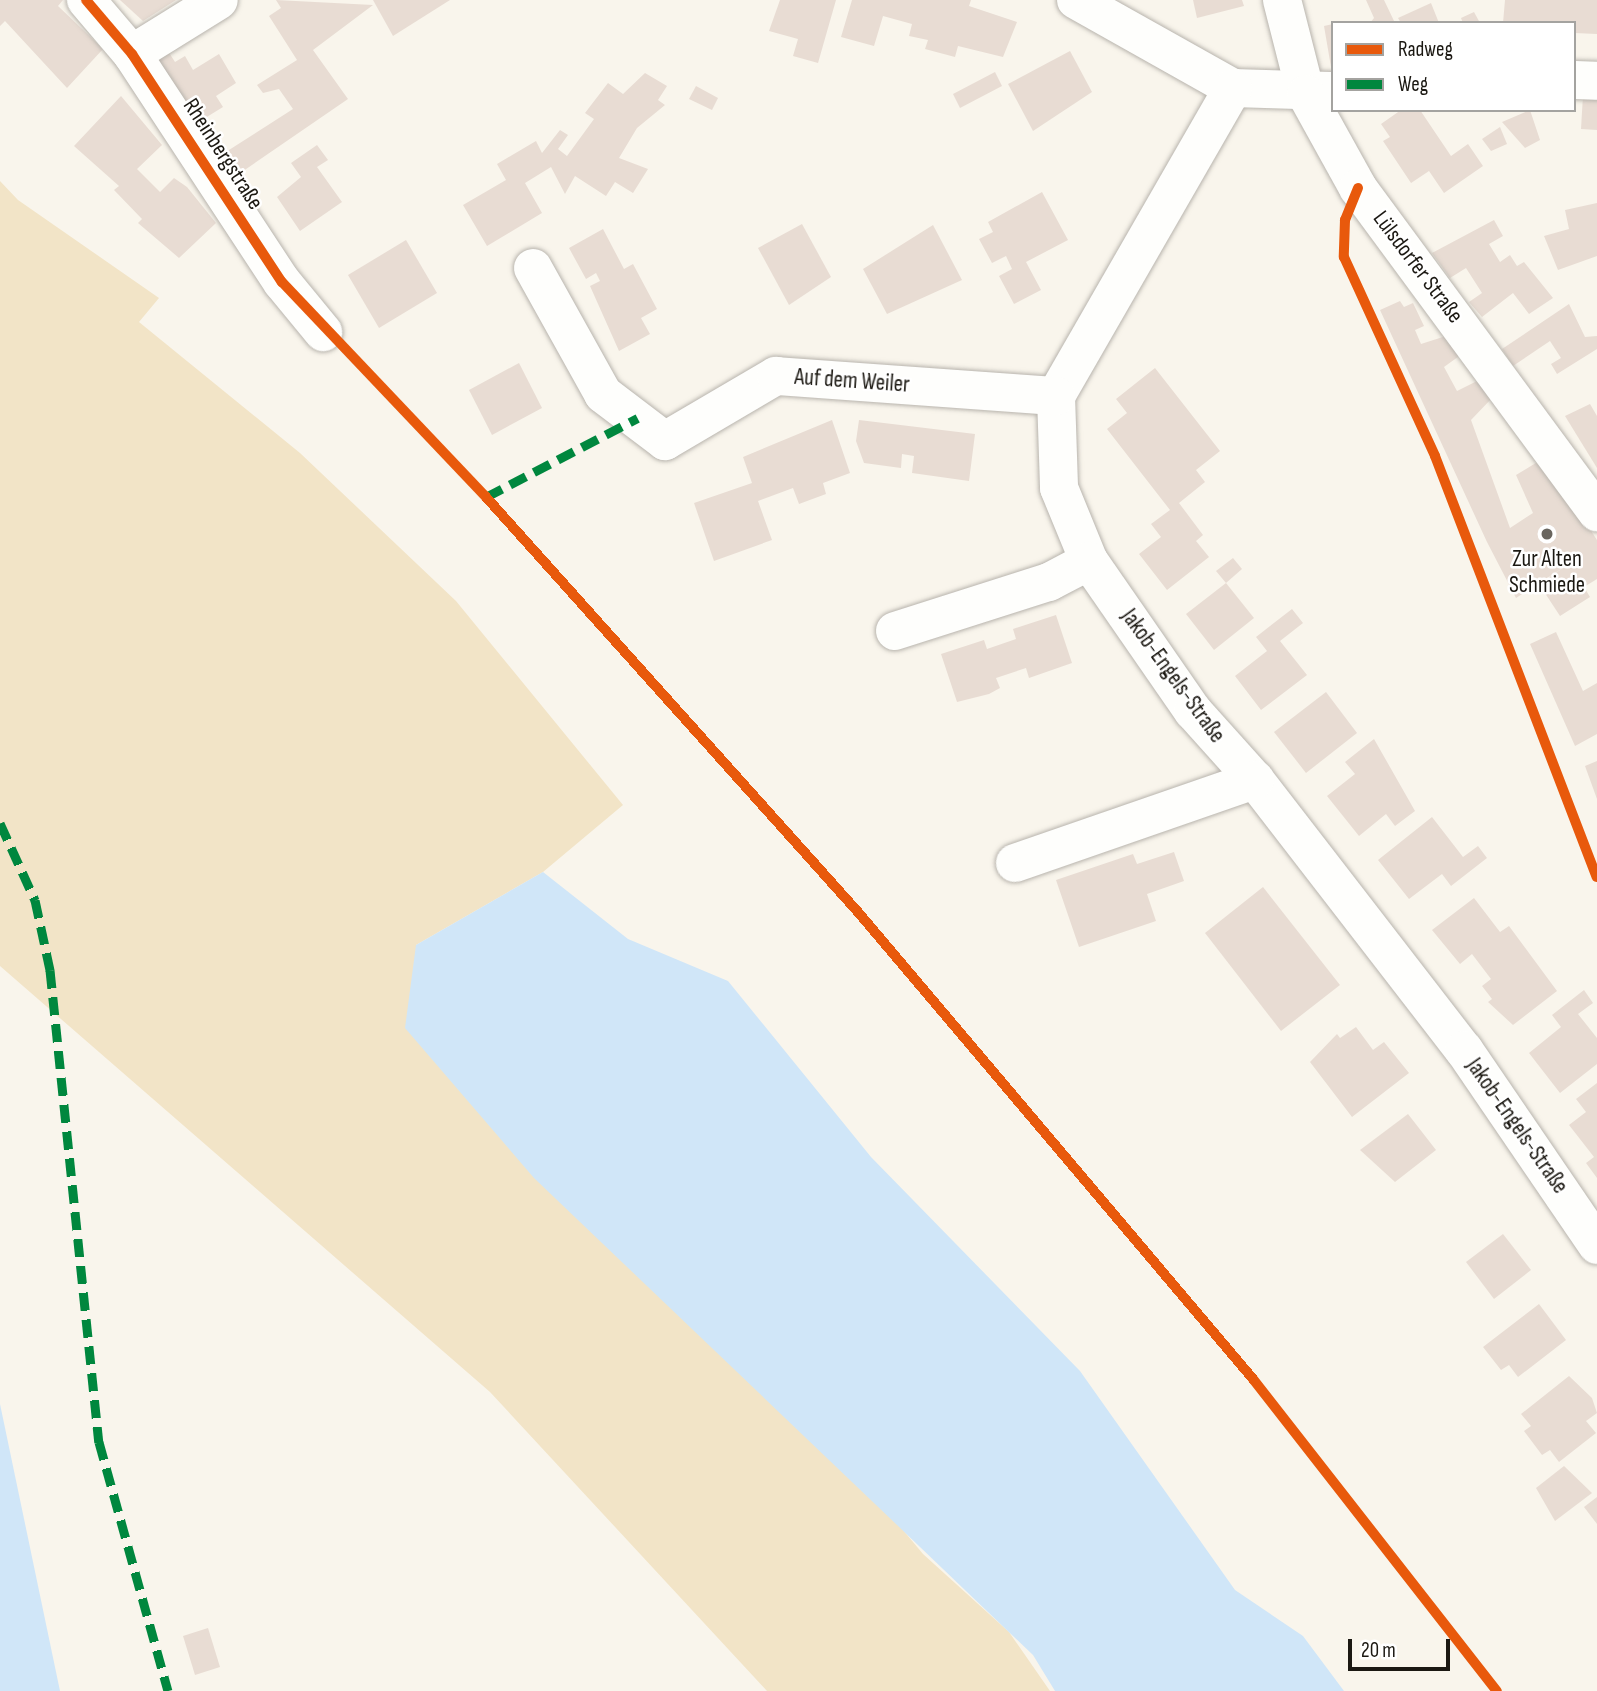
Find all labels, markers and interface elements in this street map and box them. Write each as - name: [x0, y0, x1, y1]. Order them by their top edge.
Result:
- legend: [1331, 21, 1576, 112]
- text: Radweg: [1398, 37, 1453, 62]
- text: Weg: [1398, 72, 1428, 97]
- street label: Rheinbergstraße: [177, 93, 269, 215]
- street label: Lülsdorfer Straße: [1367, 206, 1469, 328]
- street label: Auf dem Weiler: [794, 363, 910, 399]
- marker: Zur Alten Schmiede: [1539, 526, 1555, 542]
- place label: Zur Alten Schmiede: [1509, 545, 1585, 599]
- street label: Jakob-Engels-Straße: [1115, 604, 1231, 748]
- street label: Jakob-Engels-Straße: [1460, 1053, 1574, 1199]
- scale bar: [1352, 1624, 1454, 1668]
- text: 20 m: [1361, 1638, 1396, 1663]

